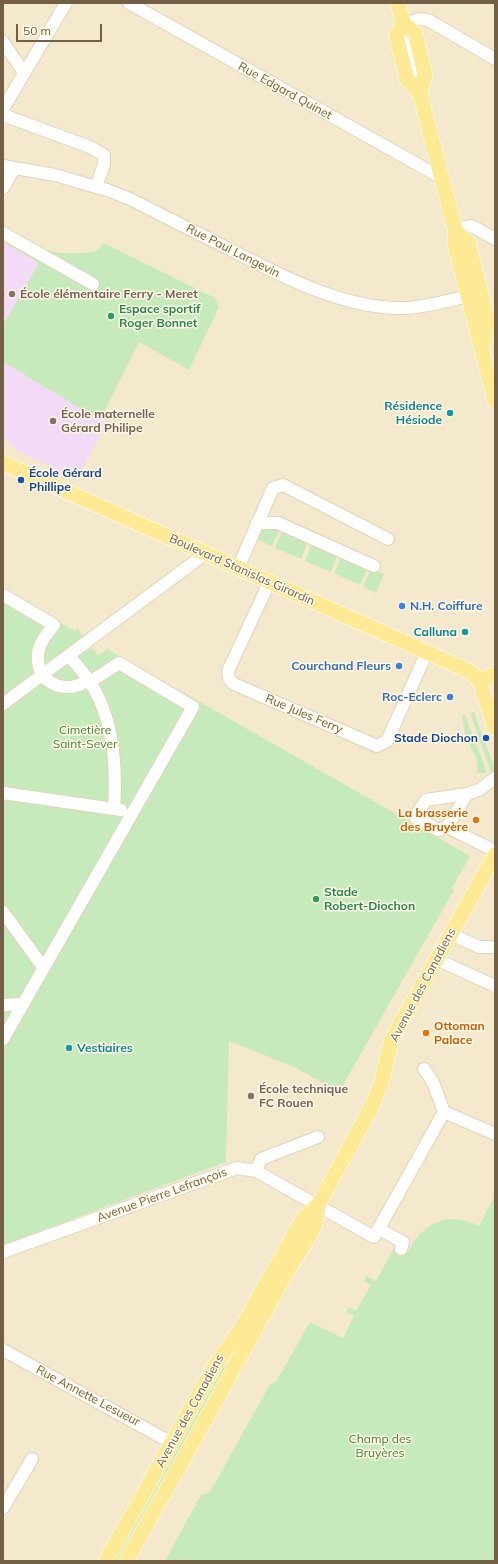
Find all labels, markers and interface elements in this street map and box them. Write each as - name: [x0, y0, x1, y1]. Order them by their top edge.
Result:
- scale bar: [18, 16, 104, 42]
- text: 50 m: [23, 23, 51, 38]
- street label: Rue Edgard Quinet: [236, 59, 334, 123]
- street label: Rue Paul Langevin: [184, 221, 282, 281]
- place label: École élémentaire Ferry - Meret: [20, 287, 198, 301]
- marker: École élémentaire Ferry - Meret: [7, 289, 17, 299]
- place label: Espace sportif Roger Bonnet: [119, 302, 200, 330]
- marker: Espace sportif Roger Bonnet: [106, 311, 116, 321]
- place label: Résidence Hésiode: [384, 399, 442, 427]
- place label: École maternelle Gérard Philipe: [61, 407, 155, 435]
- marker: Résidence Hésiode: [445, 408, 455, 418]
- marker: École maternelle Gérard Philipe: [48, 416, 58, 426]
- place label: École Gérard Phillipe: [29, 466, 102, 494]
- marker: École Gérard Phillipe: [16, 475, 26, 485]
- street label: Boulevard Stanislas Girardin: [167, 531, 317, 609]
- place label: N.H. Coiffure: [410, 599, 483, 613]
- marker: N.H. Coiffure: [397, 601, 407, 611]
- place label: Calluna: [413, 625, 457, 639]
- marker: Calluna: [460, 627, 470, 637]
- place label: Courchand Fleurs: [291, 659, 391, 673]
- marker: Courchand Fleurs: [394, 661, 404, 671]
- place label: Roc-Eclerc: [382, 690, 442, 704]
- street label: Rue Jules Ferry: [263, 691, 345, 737]
- marker: Roc-Eclerc: [445, 692, 455, 702]
- park label: Cimetière Saint-Sever: [53, 723, 117, 751]
- place label: Stade Diochon: [394, 731, 478, 745]
- marker: Stade Diochon: [481, 733, 491, 743]
- place label: La brasserie des Bruyère: [398, 806, 468, 834]
- marker: La brasserie des Bruyère: [471, 815, 481, 825]
- place label: Stade Robert-Diochon: [324, 885, 415, 913]
- marker: Stade Robert-Diochon: [311, 894, 321, 904]
- street label: Avenue des Canadiens: [387, 926, 459, 1044]
- place label: Ottoman Palace: [434, 1019, 485, 1047]
- marker: Ottoman Palace: [421, 1028, 431, 1038]
- place label: Vestiaires: [77, 1041, 133, 1055]
- marker: Vestiaires: [64, 1043, 74, 1053]
- place label: École technique FC Rouen: [259, 1082, 348, 1110]
- marker: École technique FC Rouen: [246, 1091, 256, 1101]
- street label: Avenue Pierre Lefrançois: [95, 1165, 229, 1225]
- street label: Avenue des Canadiens: [153, 1352, 227, 1470]
- street label: Rue Annette Lesueur: [33, 1362, 143, 1430]
- park label: Champ des Bruyères: [349, 1432, 411, 1460]

